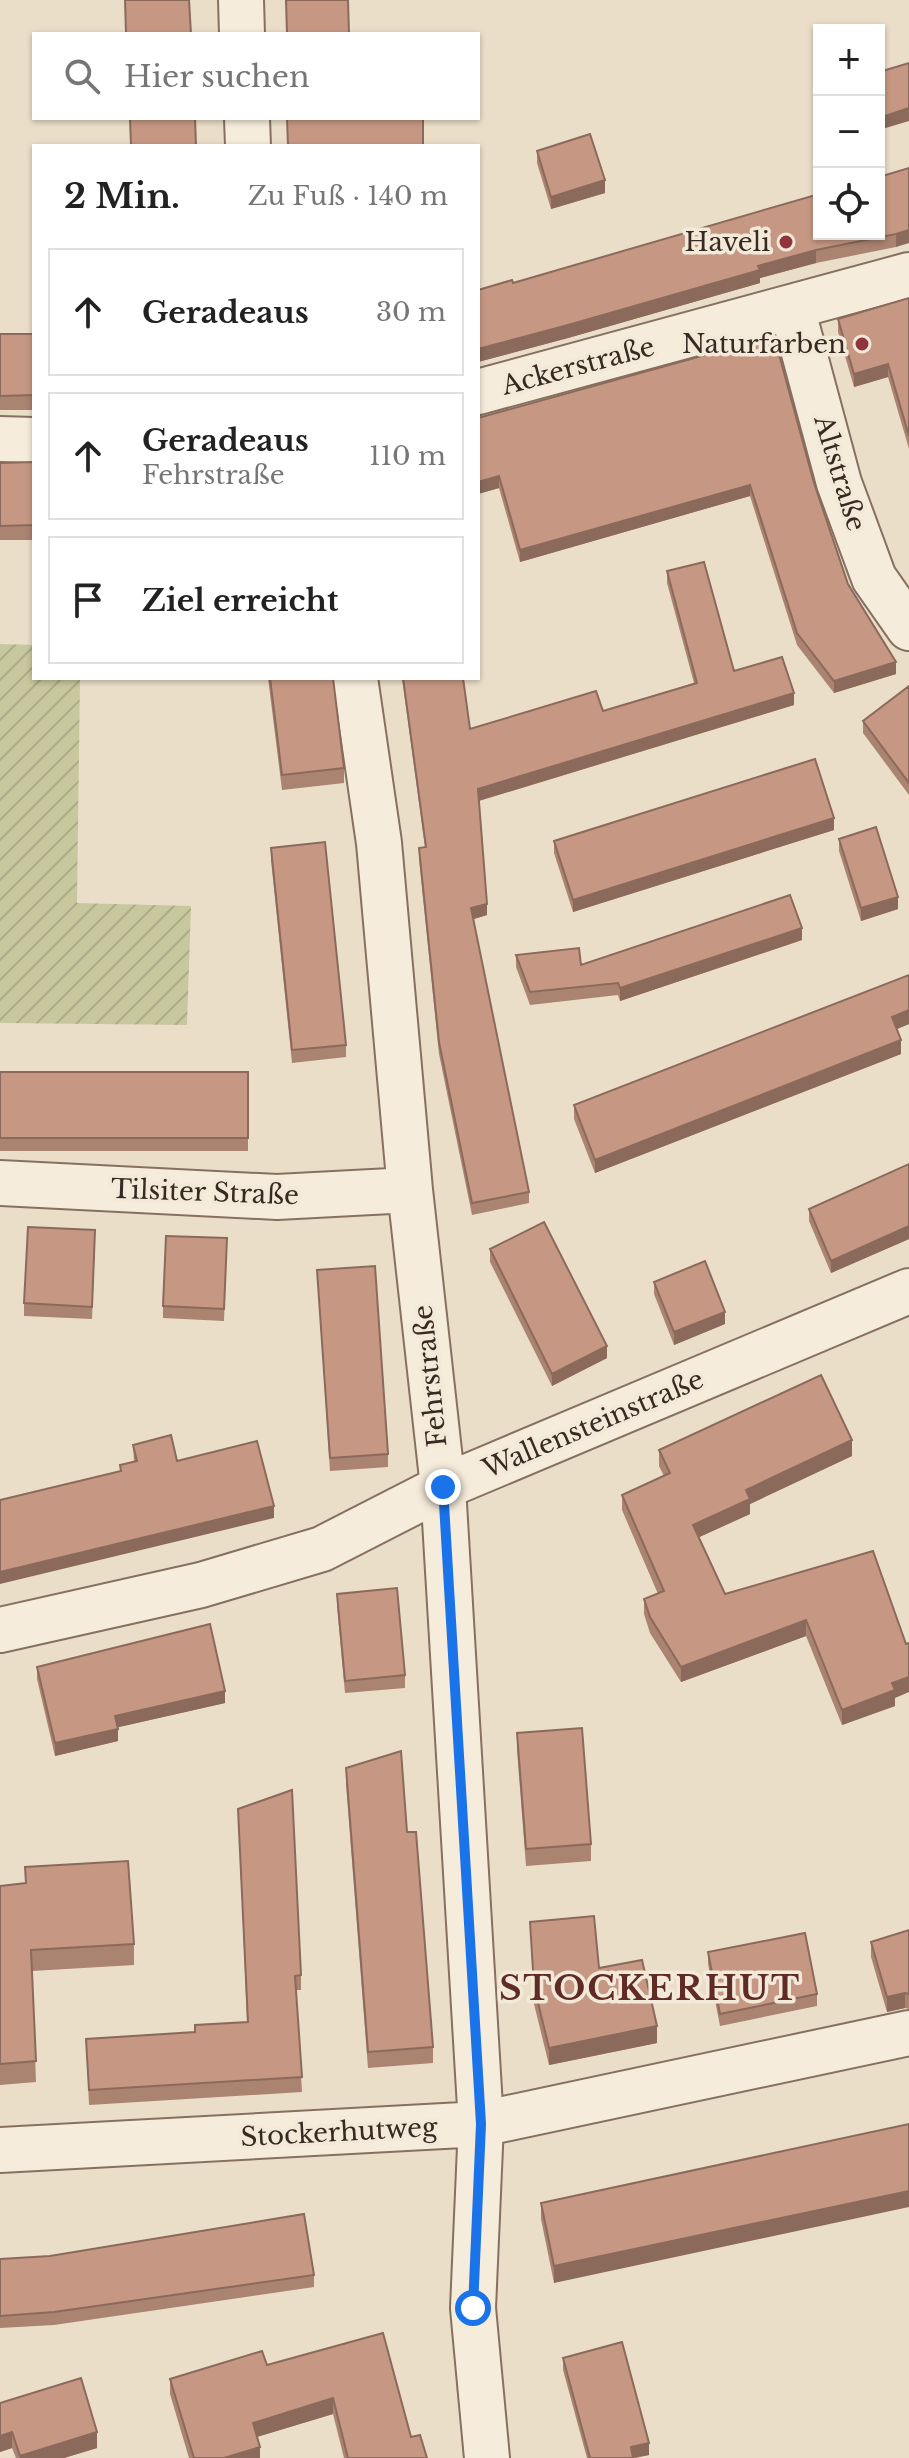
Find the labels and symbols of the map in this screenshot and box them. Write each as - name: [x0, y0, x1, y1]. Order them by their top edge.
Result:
- place label: Haveli: [685, 226, 770, 258]
- marker: Haveli: [777, 233, 795, 251]
- place label: Naturfarben: [682, 328, 846, 360]
- street label: Ackerstraße: [497, 330, 658, 402]
- marker: Naturfarben: [853, 335, 871, 353]
- street label: Altstraße: [807, 410, 873, 535]
- street label: Tilsiter Straße: [111, 1173, 299, 1211]
- street label: Fehrstraße: [407, 1303, 453, 1449]
- street label: Wallensteinstraße: [477, 1363, 708, 1485]
- route end: [425, 1469, 461, 1505]
- district label: STOCKERHUT: [499, 1967, 801, 2009]
- street label: Stockerhutweg: [240, 2111, 439, 2153]
- route start: [455, 2290, 491, 2326]

